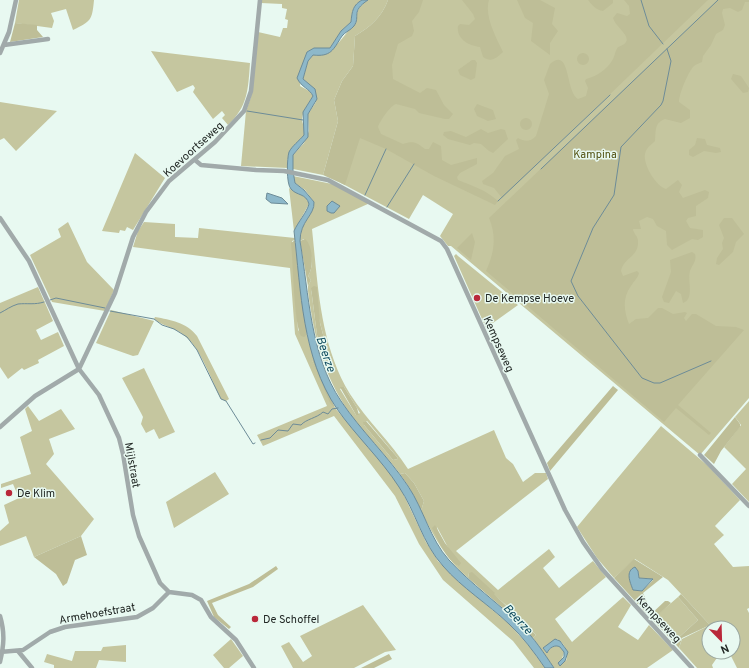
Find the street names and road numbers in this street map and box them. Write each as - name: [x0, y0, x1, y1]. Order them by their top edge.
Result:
- street label: Koevoortseweg: [161, 119, 227, 181]
- street label: Kempseweg: [480, 314, 517, 374]
- street label: Mijlstraat: [121, 441, 143, 489]
- street label: Kempseweg: [633, 593, 684, 646]
- street label: Armehoefstraat: [58, 600, 136, 628]

